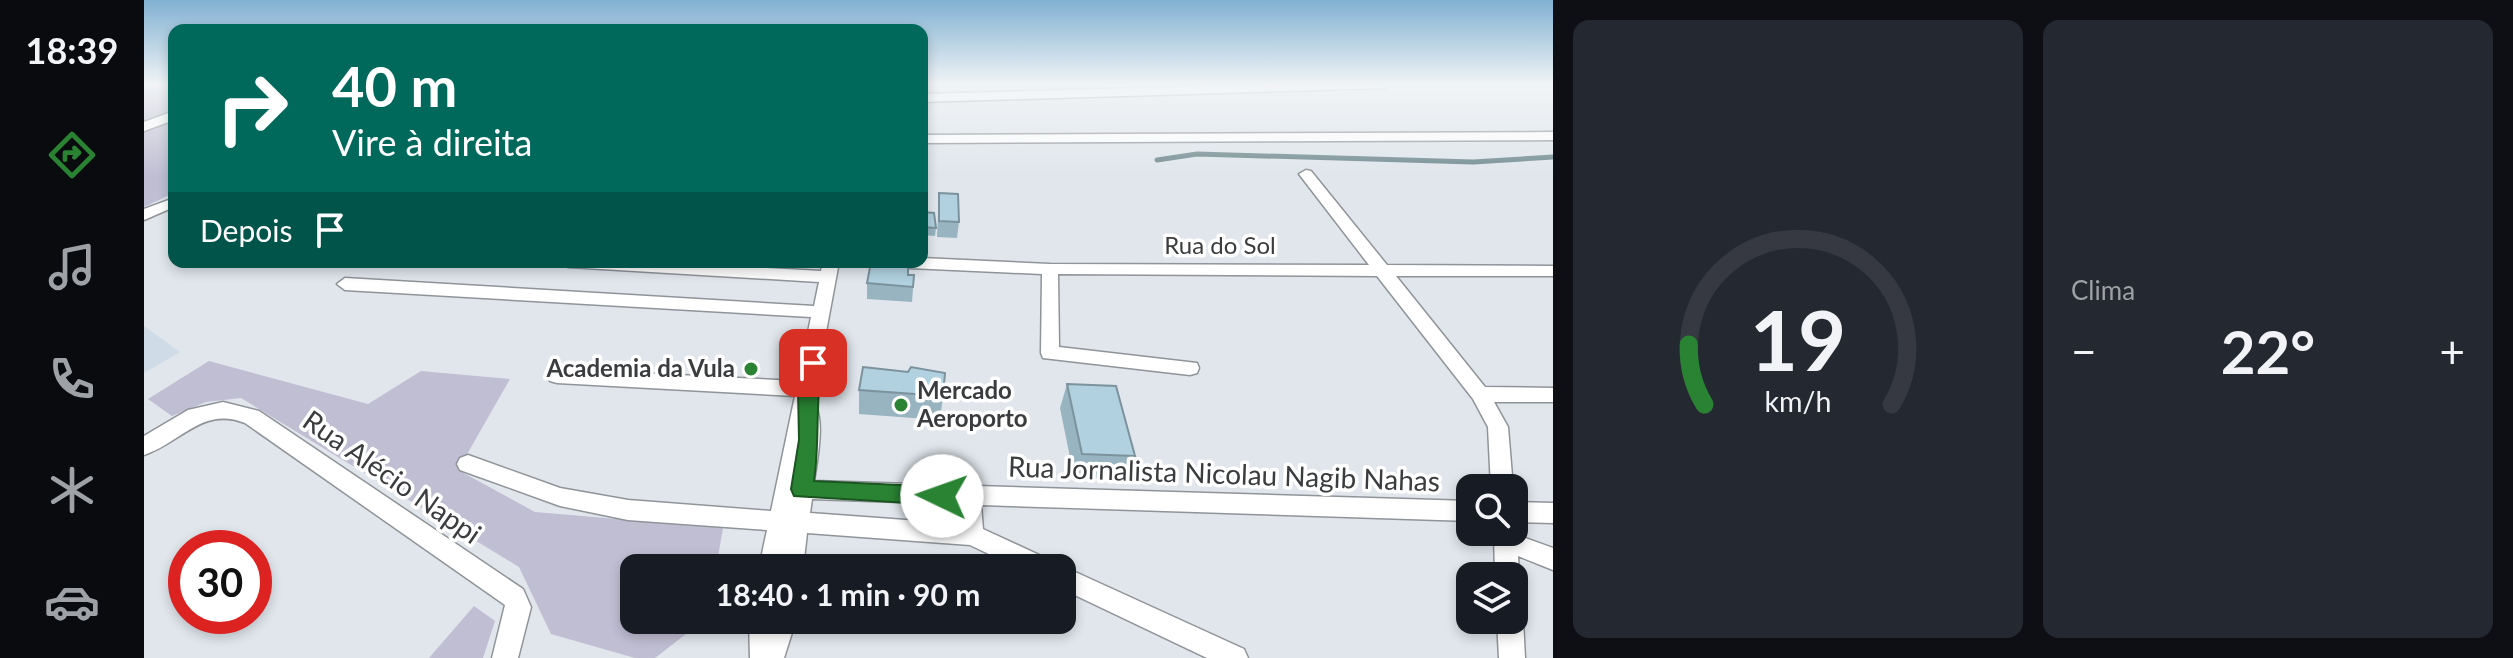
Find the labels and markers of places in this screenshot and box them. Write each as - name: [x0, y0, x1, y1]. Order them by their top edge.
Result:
- pin: [779, 329, 847, 397]
- place label: Academia da Vula: [545, 353, 735, 382]
- marker: Academia da Vula: [742, 360, 760, 378]
- place label: Mercado Aeroporto: [916, 375, 1028, 432]
- marker: Mercado Aeroporto: [892, 396, 910, 414]

